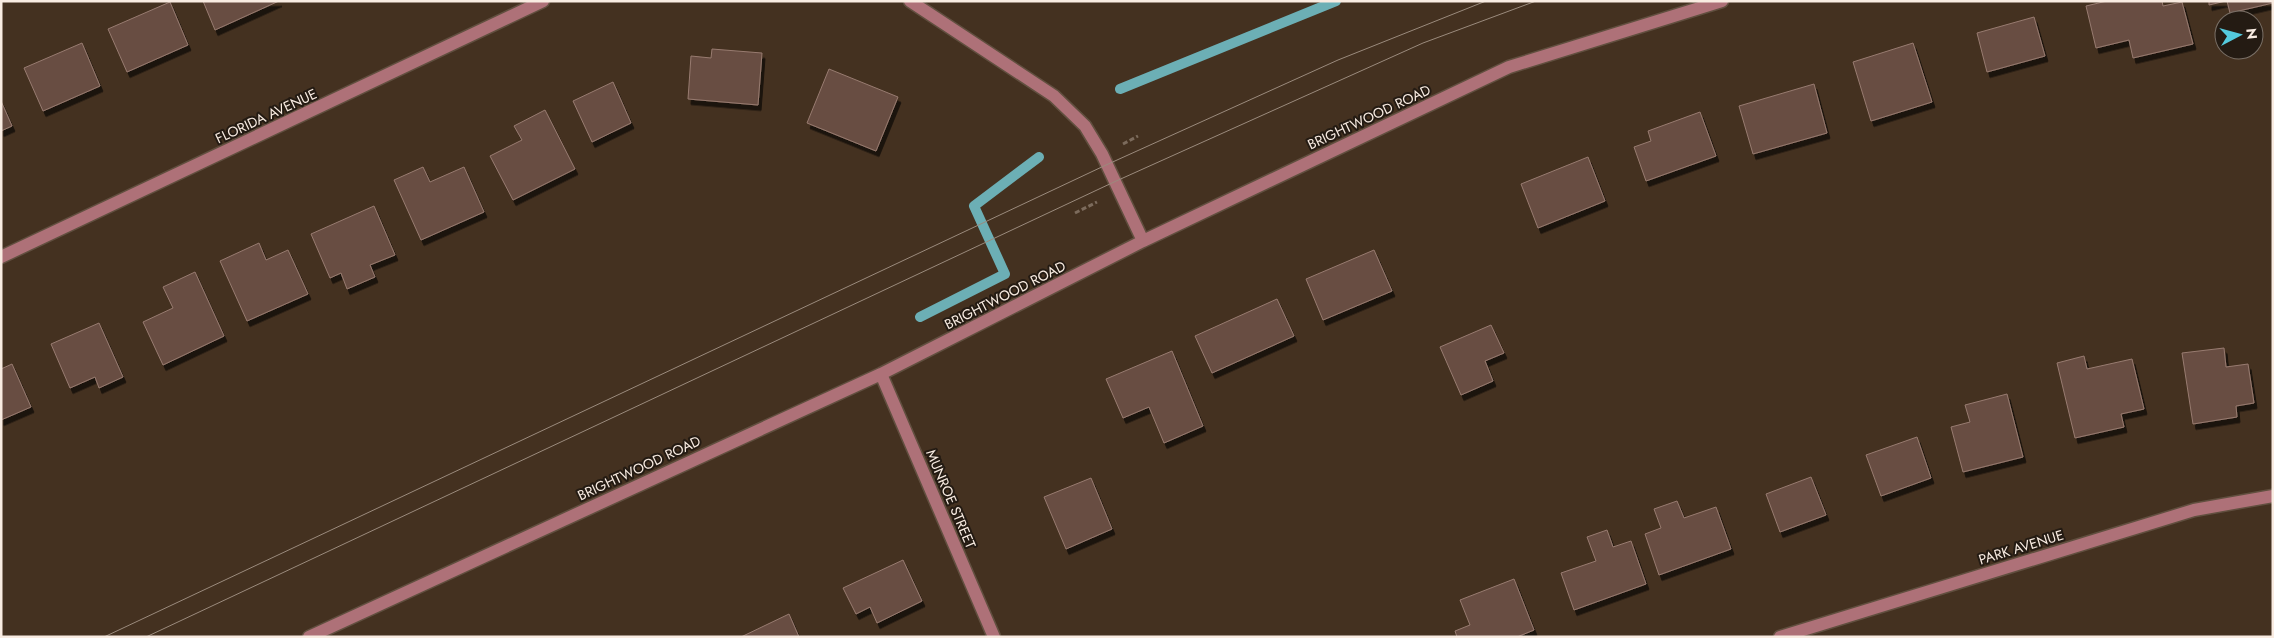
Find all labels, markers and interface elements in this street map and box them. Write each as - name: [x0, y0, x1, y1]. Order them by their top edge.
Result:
- north arrow: [2214, 10, 2264, 60]
- text: N: [2241, 27, 2262, 40]
- street label: BRIGHTWOOD ROAD: [1304, 80, 1434, 154]
- street label: FLORIDA AVENUE: [212, 84, 320, 148]
- street label: BRIGHTWOOD ROAD: [941, 256, 1069, 334]
- street label: BRIGHTWOOD ROAD: [574, 431, 704, 505]
- street label: MUNROE STREET: [921, 446, 981, 552]
- street label: PARK AVENUE: [1976, 525, 2066, 569]

